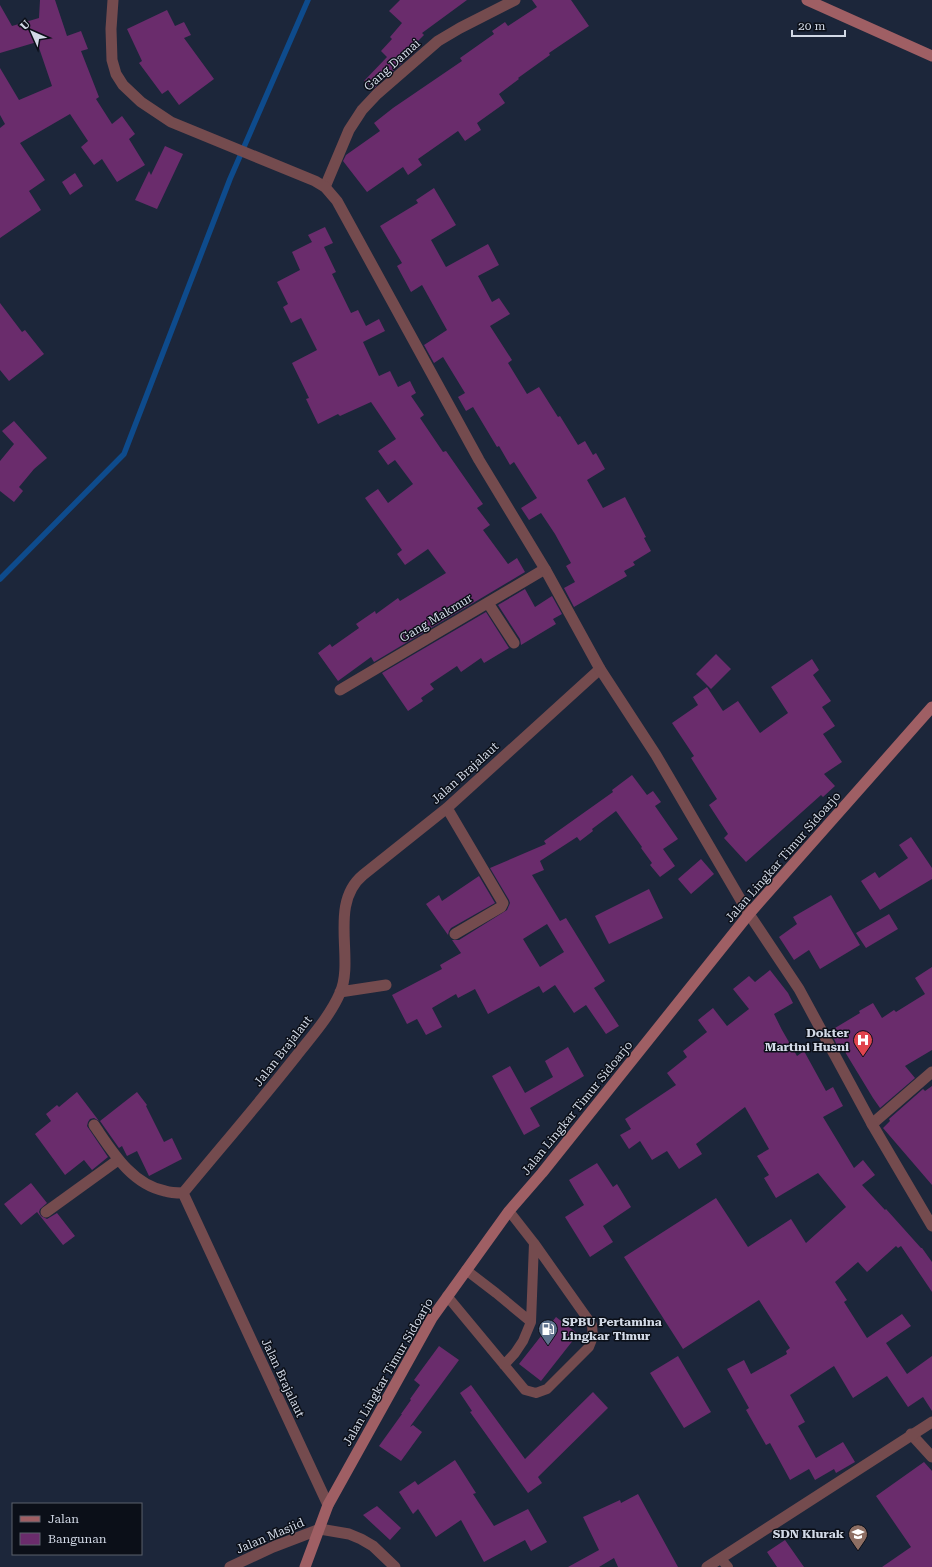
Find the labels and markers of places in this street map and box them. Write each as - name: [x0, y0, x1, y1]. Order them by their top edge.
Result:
- place label: Dokter Martini Husni: [765, 1026, 850, 1054]
- hospital icon: Dokter Martini Husni: [852, 1029, 874, 1057]
- place label: SPBU Pertamina Lingkar Timur: [562, 1315, 662, 1343]
- fuel station icon: SPBU Pertamina Lingkar Timur: [537, 1318, 559, 1346]
- school or university icon: SDN Klurak: [847, 1523, 869, 1551]
- place label: SDN Klurak: [773, 1527, 845, 1541]

